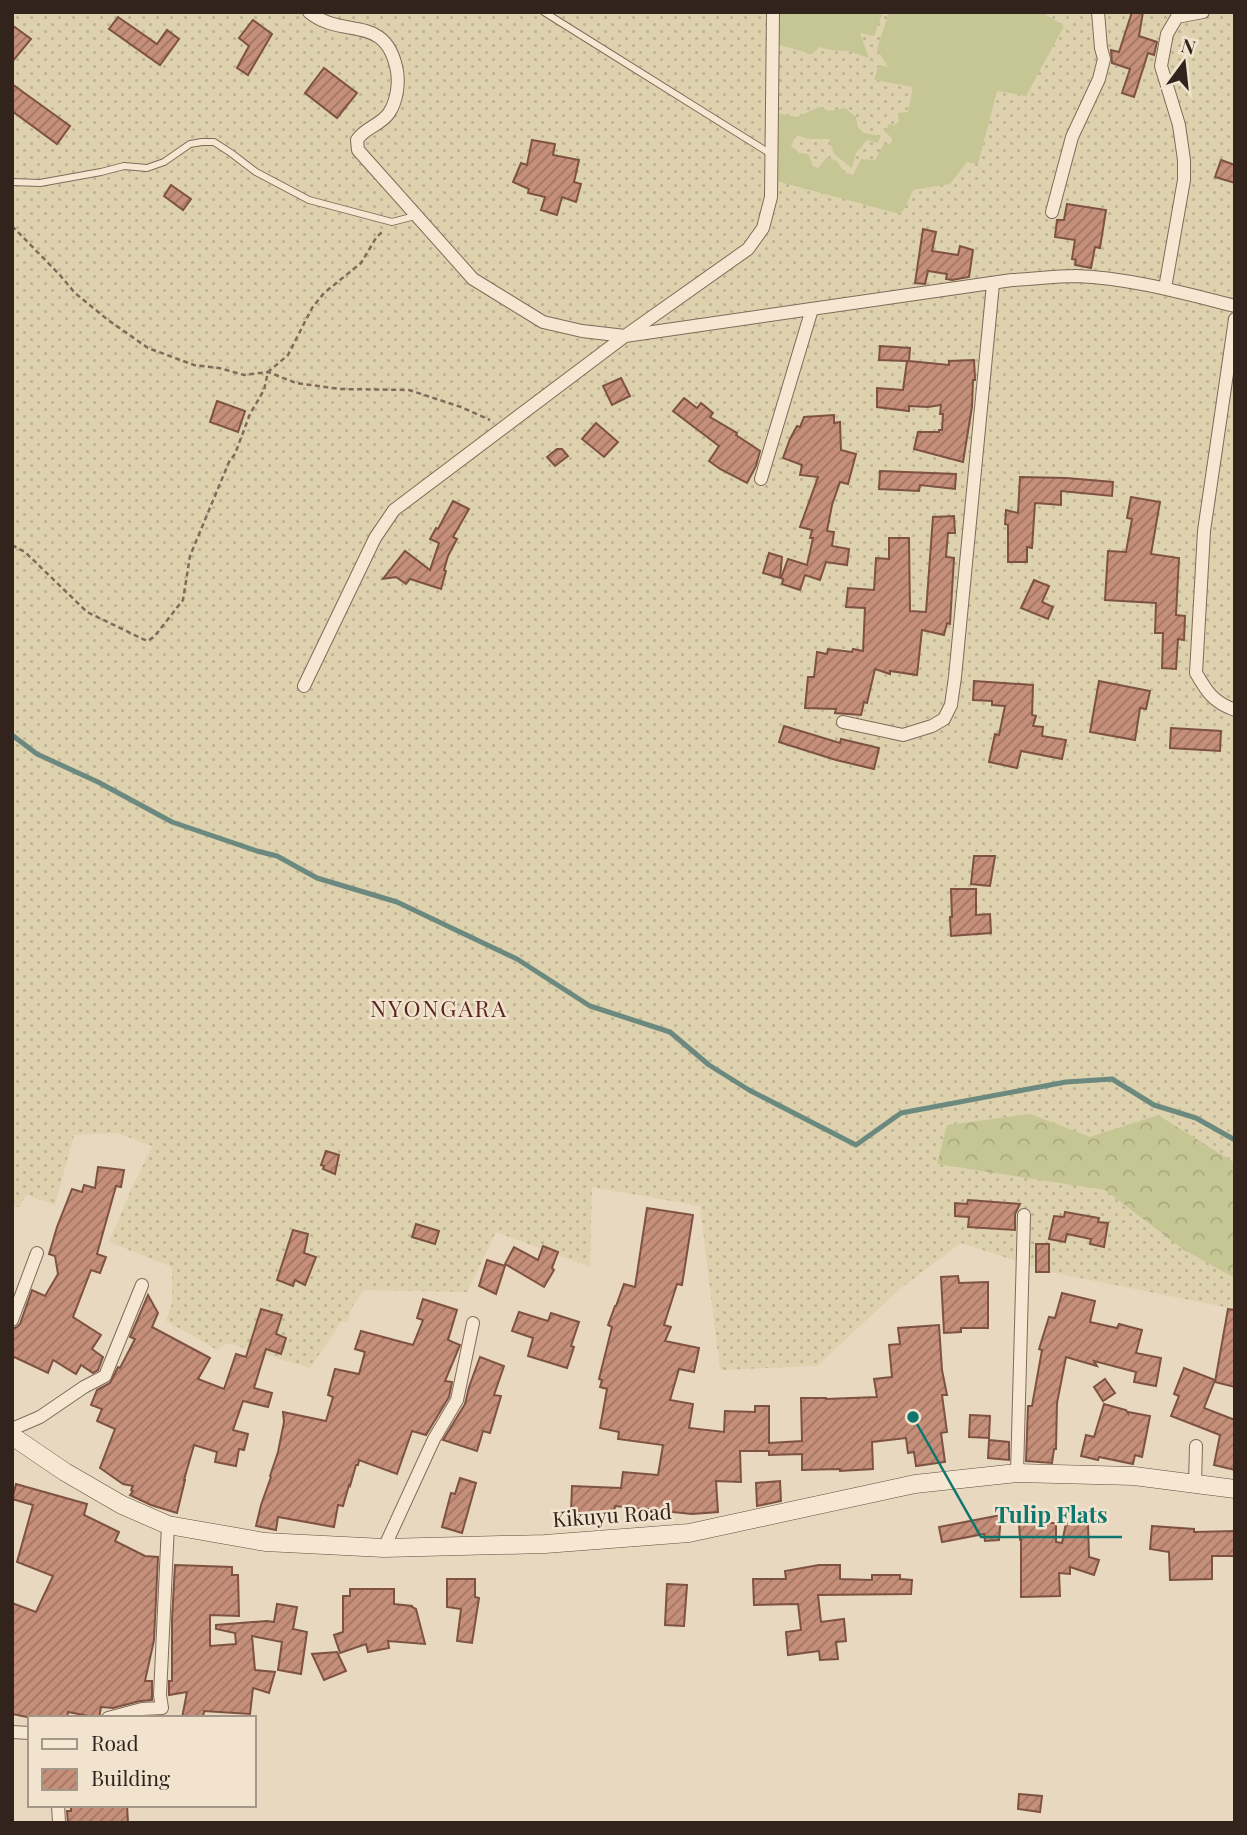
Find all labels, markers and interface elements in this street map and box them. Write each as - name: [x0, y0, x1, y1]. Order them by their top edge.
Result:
- north arrow: [1149, 28, 1219, 98]
- text: N: [1179, 31, 1199, 60]
- district label: NYONGARA: [370, 992, 508, 1023]
- callout: Tulip Flats: [981, 1493, 1122, 1537]
- street label: Kikuyu Road: [551, 1496, 672, 1532]
- text: Tulip Flats: [994, 1498, 1108, 1529]
- legend: [28, 1716, 256, 1807]
- text: Road: [91, 1728, 139, 1756]
- text: Building: [91, 1763, 170, 1791]

